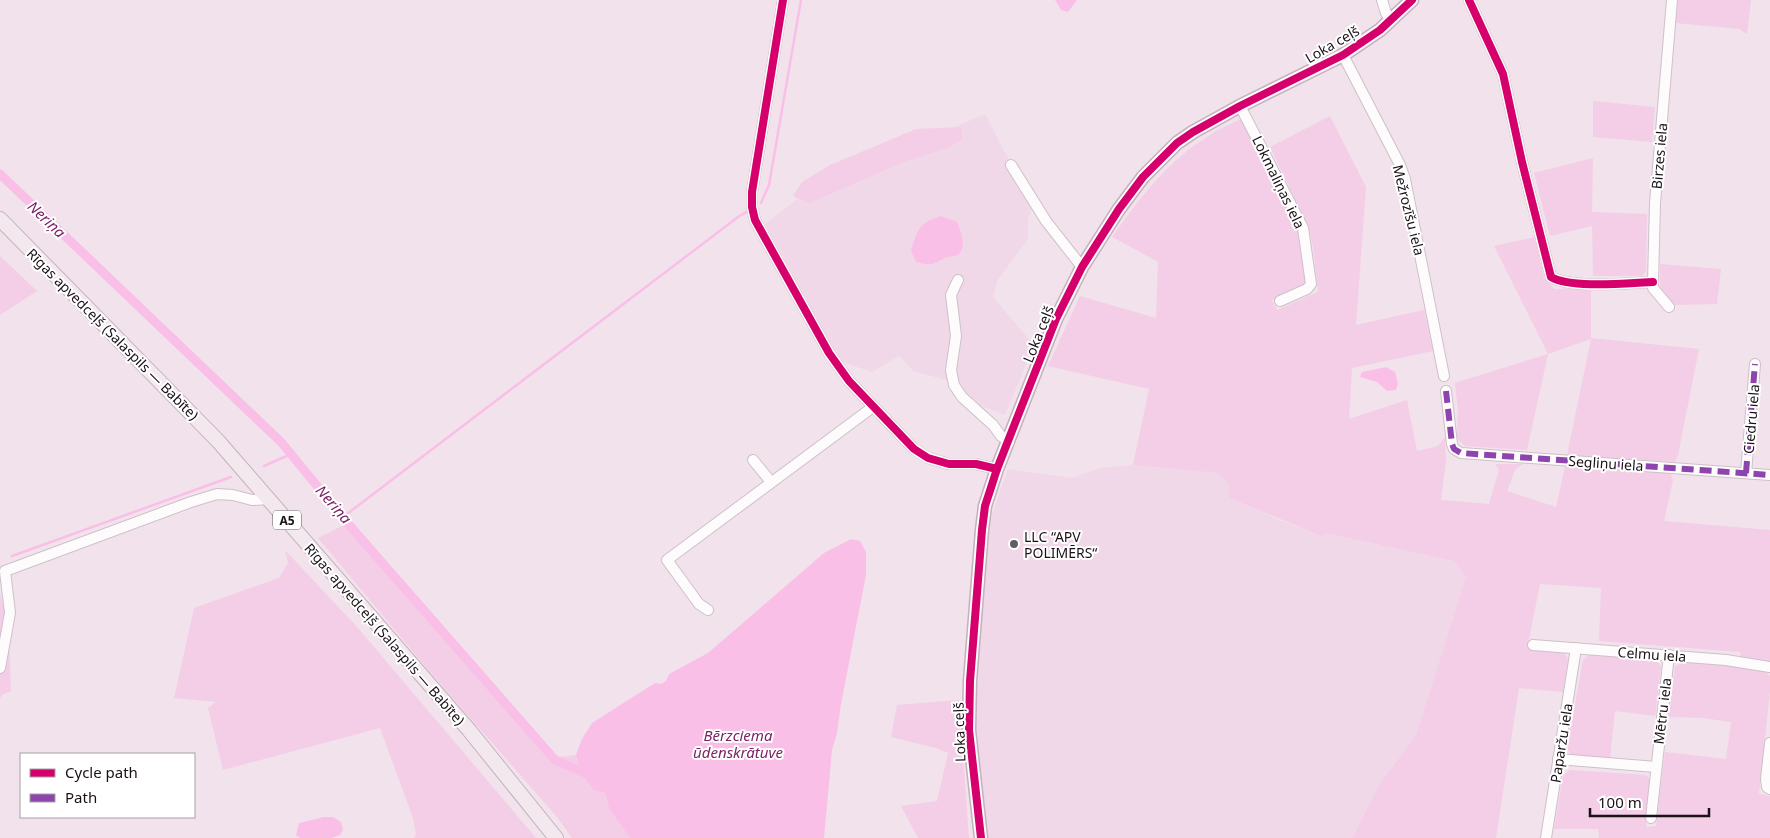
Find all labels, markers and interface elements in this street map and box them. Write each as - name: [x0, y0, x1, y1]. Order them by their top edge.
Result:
- street label: Loka ceļš: [1301, 21, 1363, 67]
- street label: Birzes iela: [1647, 122, 1671, 190]
- street label: Lokmaliņas iela: [1248, 132, 1310, 232]
- street label: Mežrozīšu iela: [1389, 163, 1429, 257]
- water label: Neriņa: [24, 196, 71, 242]
- street label: Rīgas apvedceļš (Salaspils — Babīte): [23, 244, 203, 424]
- street label: Loka ceļš: [1018, 302, 1058, 365]
- street label: Ciedru iela: [1738, 383, 1764, 455]
- street label: Segliņu iela: [1568, 451, 1644, 475]
- water label: Neriņa: [312, 480, 357, 528]
- road number: A5: [273, 510, 301, 530]
- place label: LLC “APV POLIMĒRS“: [1024, 527, 1097, 562]
- marker: LLC “APV POLIMĒRS“: [1008, 538, 1020, 550]
- street label: Rīgas apvedceļš (Salaspils — Babīte): [301, 539, 469, 729]
- street label: Celmu iela: [1617, 642, 1687, 666]
- street label: Mētru iela: [1649, 677, 1675, 745]
- street label: Loka ceļš: [948, 702, 970, 762]
- street label: Paparžu iela: [1545, 702, 1577, 784]
- water label: Bērzciema ūdenskrātuve: [693, 725, 783, 762]
- legend: [20, 753, 195, 818]
- text: Cycle path: [65, 762, 138, 782]
- scale bar: [1590, 786, 1709, 818]
- text: Path: [65, 787, 97, 807]
- text: 100 m: [1598, 792, 1642, 812]

